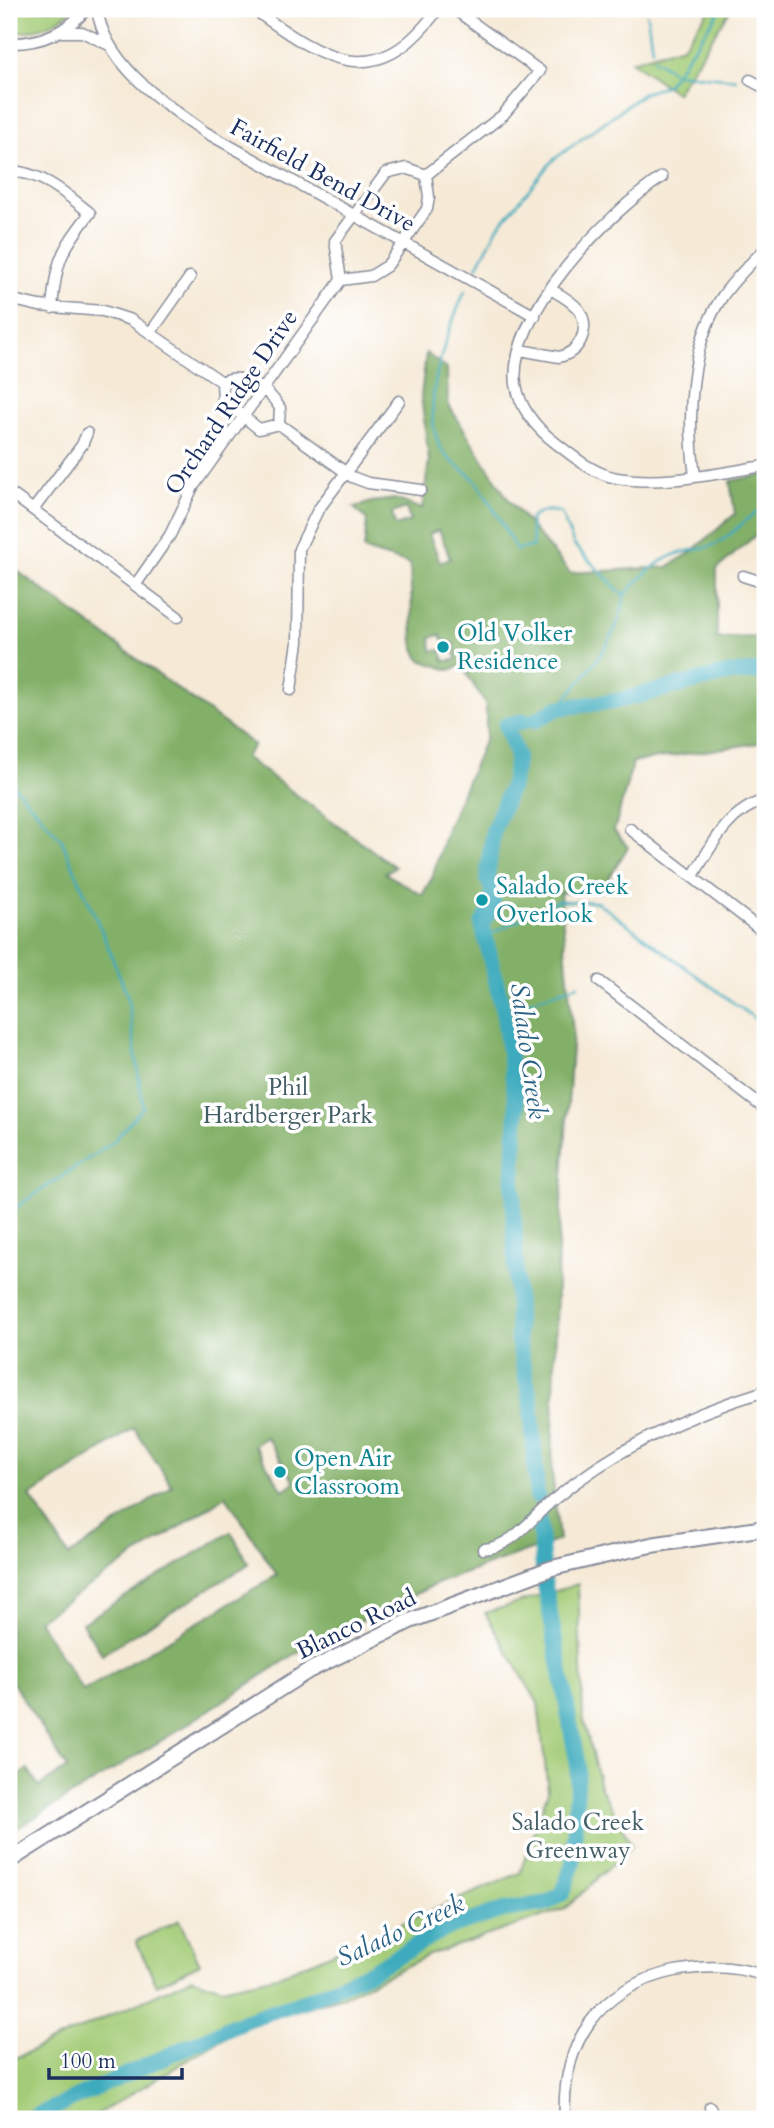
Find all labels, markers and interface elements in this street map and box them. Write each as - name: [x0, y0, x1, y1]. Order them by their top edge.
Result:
- street label: Fairfield Bend Drive: [224, 111, 421, 240]
- street label: Orchard Ridge Drive: [157, 303, 306, 501]
- place label: Old Volker Residence: [457, 617, 573, 678]
- marker: Old Volker Residence: [435, 639, 451, 655]
- place label: Salado Creek Overlook: [496, 870, 629, 931]
- marker: Salado Creek Overlook: [474, 892, 490, 908]
- water label: Salado Creek: [502, 981, 555, 1121]
- park label: Phil Hardberger Park: [203, 1071, 373, 1132]
- place label: Open Air Classroom: [294, 1442, 401, 1503]
- marker: Open Air Classroom: [272, 1464, 288, 1480]
- street label: Blanco Road: [291, 1581, 422, 1668]
- park label: Salado Creek Greenway: [512, 1806, 645, 1867]
- water label: Salado Creek: [331, 1886, 470, 1975]
- scale bar: [49, 2037, 182, 2081]
- text: 100 m: [60, 2047, 116, 2076]

